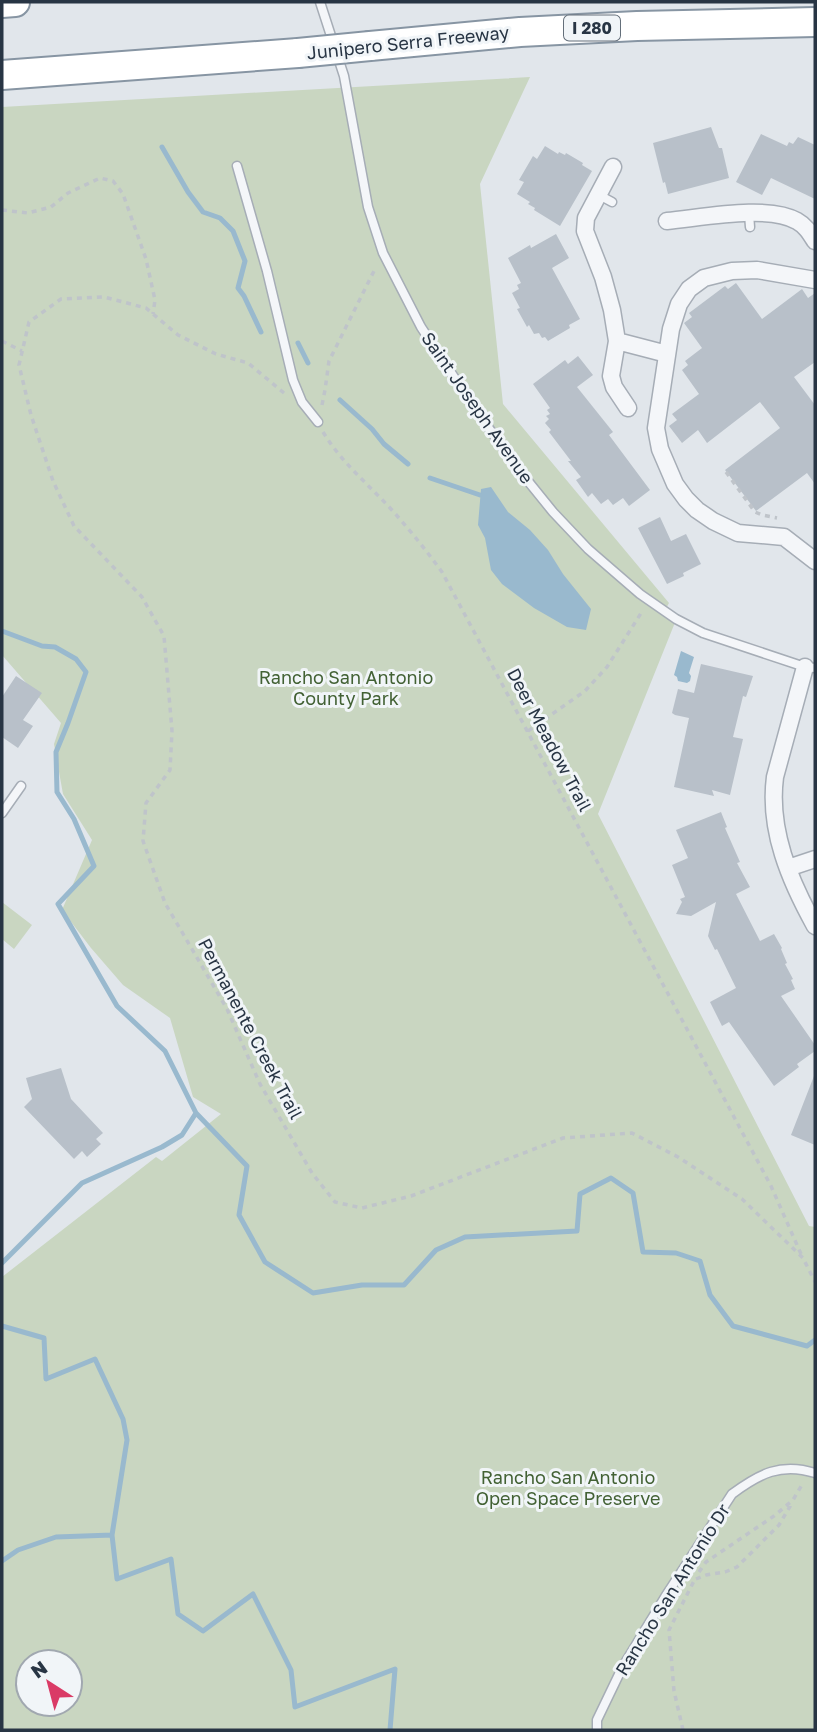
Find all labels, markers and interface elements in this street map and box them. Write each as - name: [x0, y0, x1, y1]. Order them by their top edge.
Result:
- road number: I 280: [564, 16, 620, 40]
- street label: Junipero Serra Freeway: [306, 20, 510, 64]
- street label: Saint Joseph Avenue: [417, 327, 538, 487]
- street label: Deer Meadow Trail: [503, 664, 597, 815]
- park label: Rancho San Antonio County Park: [259, 666, 433, 709]
- street label: Permanente Creek Trail: [194, 934, 308, 1123]
- park label: Rancho San Antonio Open Space Preserve: [476, 1466, 660, 1509]
- street label: Rancho San Antonio Dr: [610, 1499, 734, 1679]
- north arrow: [14, 1648, 84, 1718]
- text: N: [26, 1655, 51, 1682]

